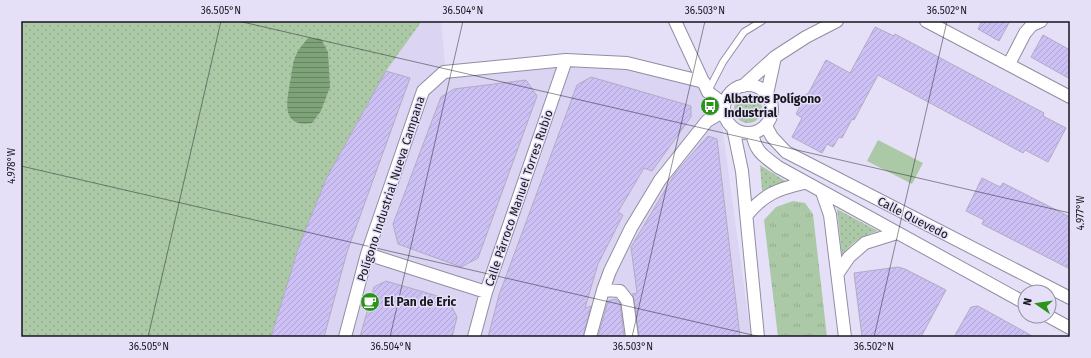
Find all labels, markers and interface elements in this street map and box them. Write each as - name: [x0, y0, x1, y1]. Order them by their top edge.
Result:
- text: 36.505°N: [201, 5, 241, 17]
- text: 36.504°N: [443, 5, 483, 17]
- text: 36.503°N: [685, 5, 725, 17]
- text: 36.502°N: [927, 5, 967, 17]
- place label: Albatros Polígono Industrial: [723, 92, 821, 120]
- street label: Polígono Industrial Nueva Campana: [354, 94, 428, 284]
- bus stop icon: Albatros Polígono Industrial: [699, 95, 721, 117]
- street label: Calle Párroco Manuel Torres Rubio: [482, 108, 556, 288]
- text: 4.978°W: [6, 147, 18, 184]
- street label: Calle Quevedo: [875, 194, 951, 242]
- text: 4.977°W: [1075, 195, 1087, 231]
- north arrow: [1017, 284, 1057, 324]
- cafe icon: El Pan de Eric: [359, 291, 381, 313]
- place label: El Pan de Eric: [384, 295, 457, 309]
- text: N: [1021, 297, 1035, 307]
- text: 36.505°N: [129, 341, 169, 353]
- text: 36.504°N: [371, 341, 411, 353]
- text: 36.503°N: [613, 341, 653, 353]
- text: 36.502°N: [854, 341, 894, 353]

